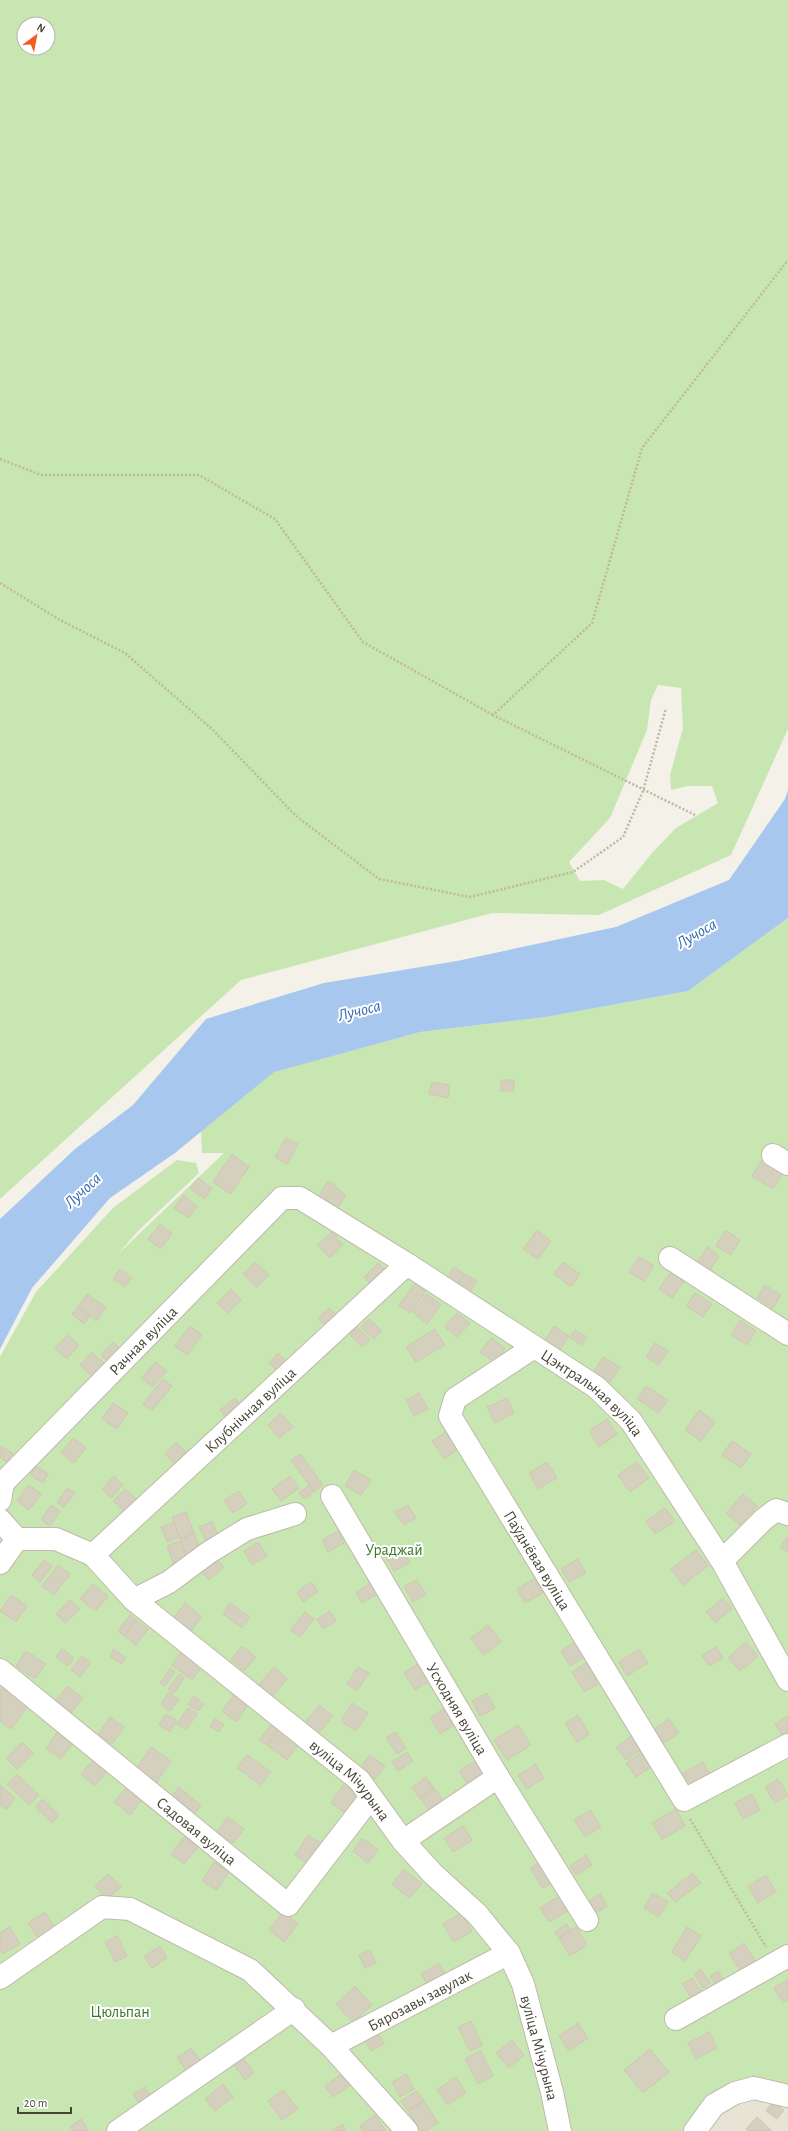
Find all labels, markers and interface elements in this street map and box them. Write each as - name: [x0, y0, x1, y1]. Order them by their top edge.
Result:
- north arrow: [16, 16, 56, 56]
- text: N: [35, 21, 47, 35]
- water label: Лучоса: [672, 915, 719, 952]
- water label: Лучоса: [335, 997, 382, 1024]
- water label: Лучоса: [60, 1169, 104, 1212]
- street label: Рачная вуліца: [106, 1303, 180, 1379]
- street label: Цэнтральная вуліца: [538, 1347, 646, 1439]
- street label: Клубнічная вуліца: [202, 1364, 299, 1456]
- street label: Паўднёвая вуліца: [501, 1508, 573, 1613]
- park label: Ураджай: [365, 1542, 423, 1558]
- street label: Усходняя вуліца: [423, 1660, 490, 1758]
- street label: вуліца Мічурына: [306, 1737, 393, 1824]
- street label: Садовая вуліца: [153, 1794, 239, 1868]
- street label: Бярозавы завулак: [365, 1967, 475, 2034]
- street label: вуліца Мічурына: [517, 1994, 560, 2102]
- park label: Цюльпан: [90, 2004, 150, 2020]
- scale bar: [18, 2089, 71, 2115]
- text: 20 m: [24, 2097, 47, 2109]

